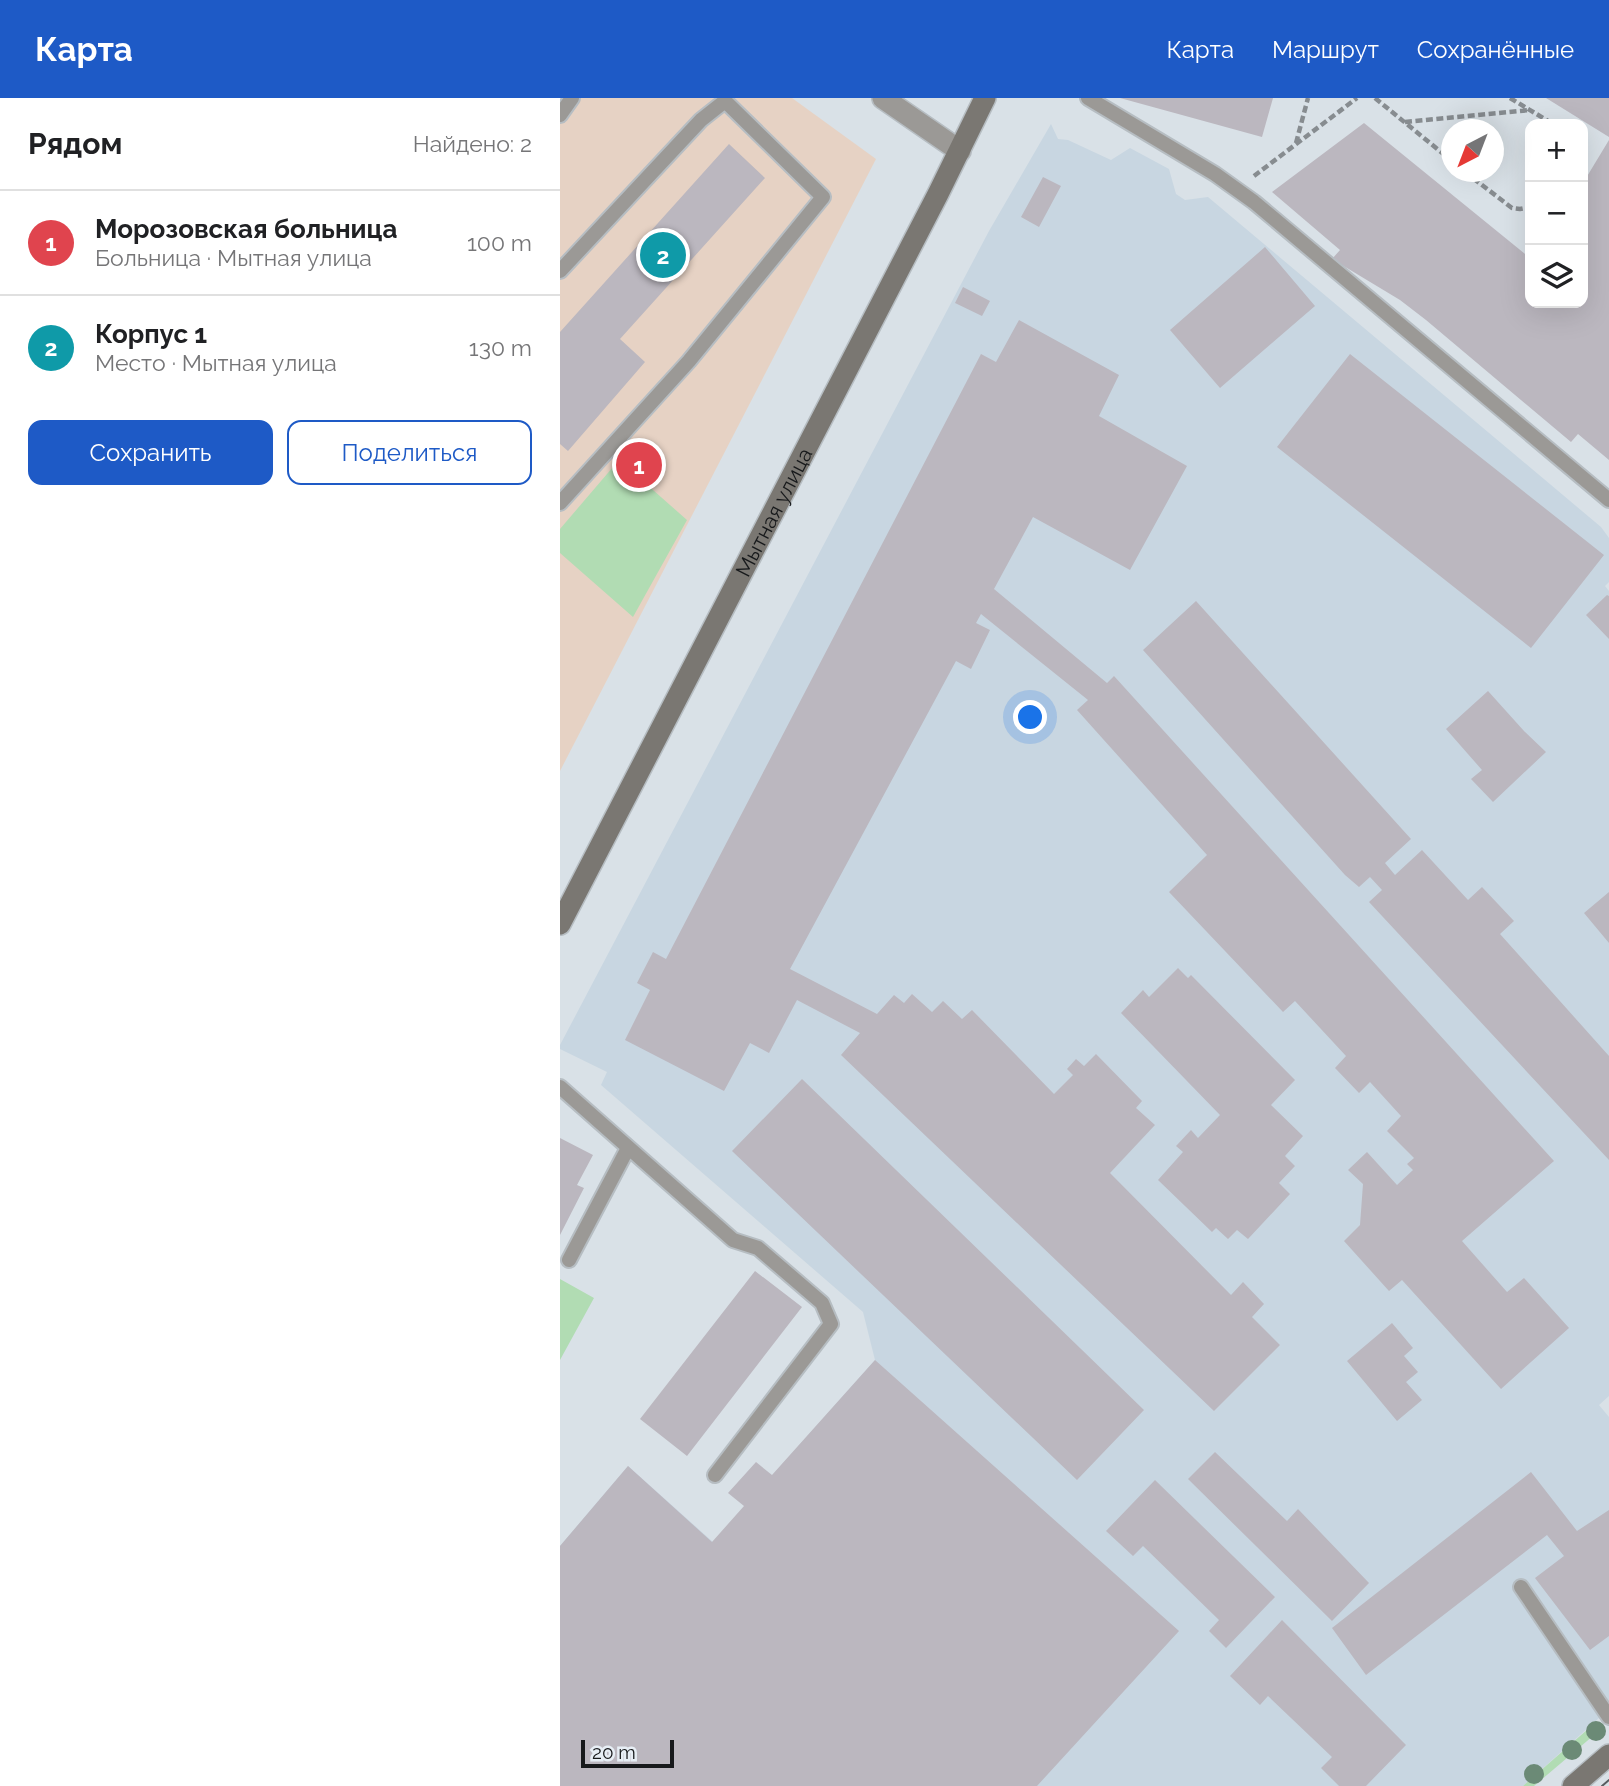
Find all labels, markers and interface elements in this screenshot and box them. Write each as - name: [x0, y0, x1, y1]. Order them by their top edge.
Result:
- text: Карта: [35, 30, 133, 69]
- text: Карта: [1166, 35, 1234, 64]
- text: Маршрут: [1272, 35, 1379, 64]
- text: Сохранённые: [1417, 35, 1574, 64]
- north arrow: [1441, 119, 1504, 182]
- map controls: [1525, 119, 1588, 308]
- button: +: [1525, 119, 1588, 182]
- text: Рядом: [28, 126, 122, 161]
- text: Найдено: 2: [413, 130, 532, 157]
- button: −: [1525, 182, 1588, 245]
- text: Морозовская больница: [95, 214, 397, 244]
- text: 1: [45, 229, 57, 256]
- text: 100 m: [467, 229, 532, 256]
- pin: 2: [640, 229, 686, 281]
- text: Больница · Мытная улица: [95, 244, 372, 271]
- button: layers: [1525, 245, 1588, 308]
- text: Корпус 1: [95, 319, 207, 349]
- text: 2: [45, 334, 57, 361]
- text: 130 m: [469, 334, 532, 361]
- text: Место · Мытная улица: [95, 349, 337, 376]
- button: Сохранить: [28, 420, 273, 485]
- button: Поделиться: [287, 420, 532, 485]
- pin: 1: [616, 439, 662, 491]
- street label: Мытная улица: [730, 443, 817, 581]
- your location: [1013, 700, 1047, 734]
- scale bar: [581, 1737, 674, 1769]
- text: 20 m: [592, 1741, 636, 1763]

